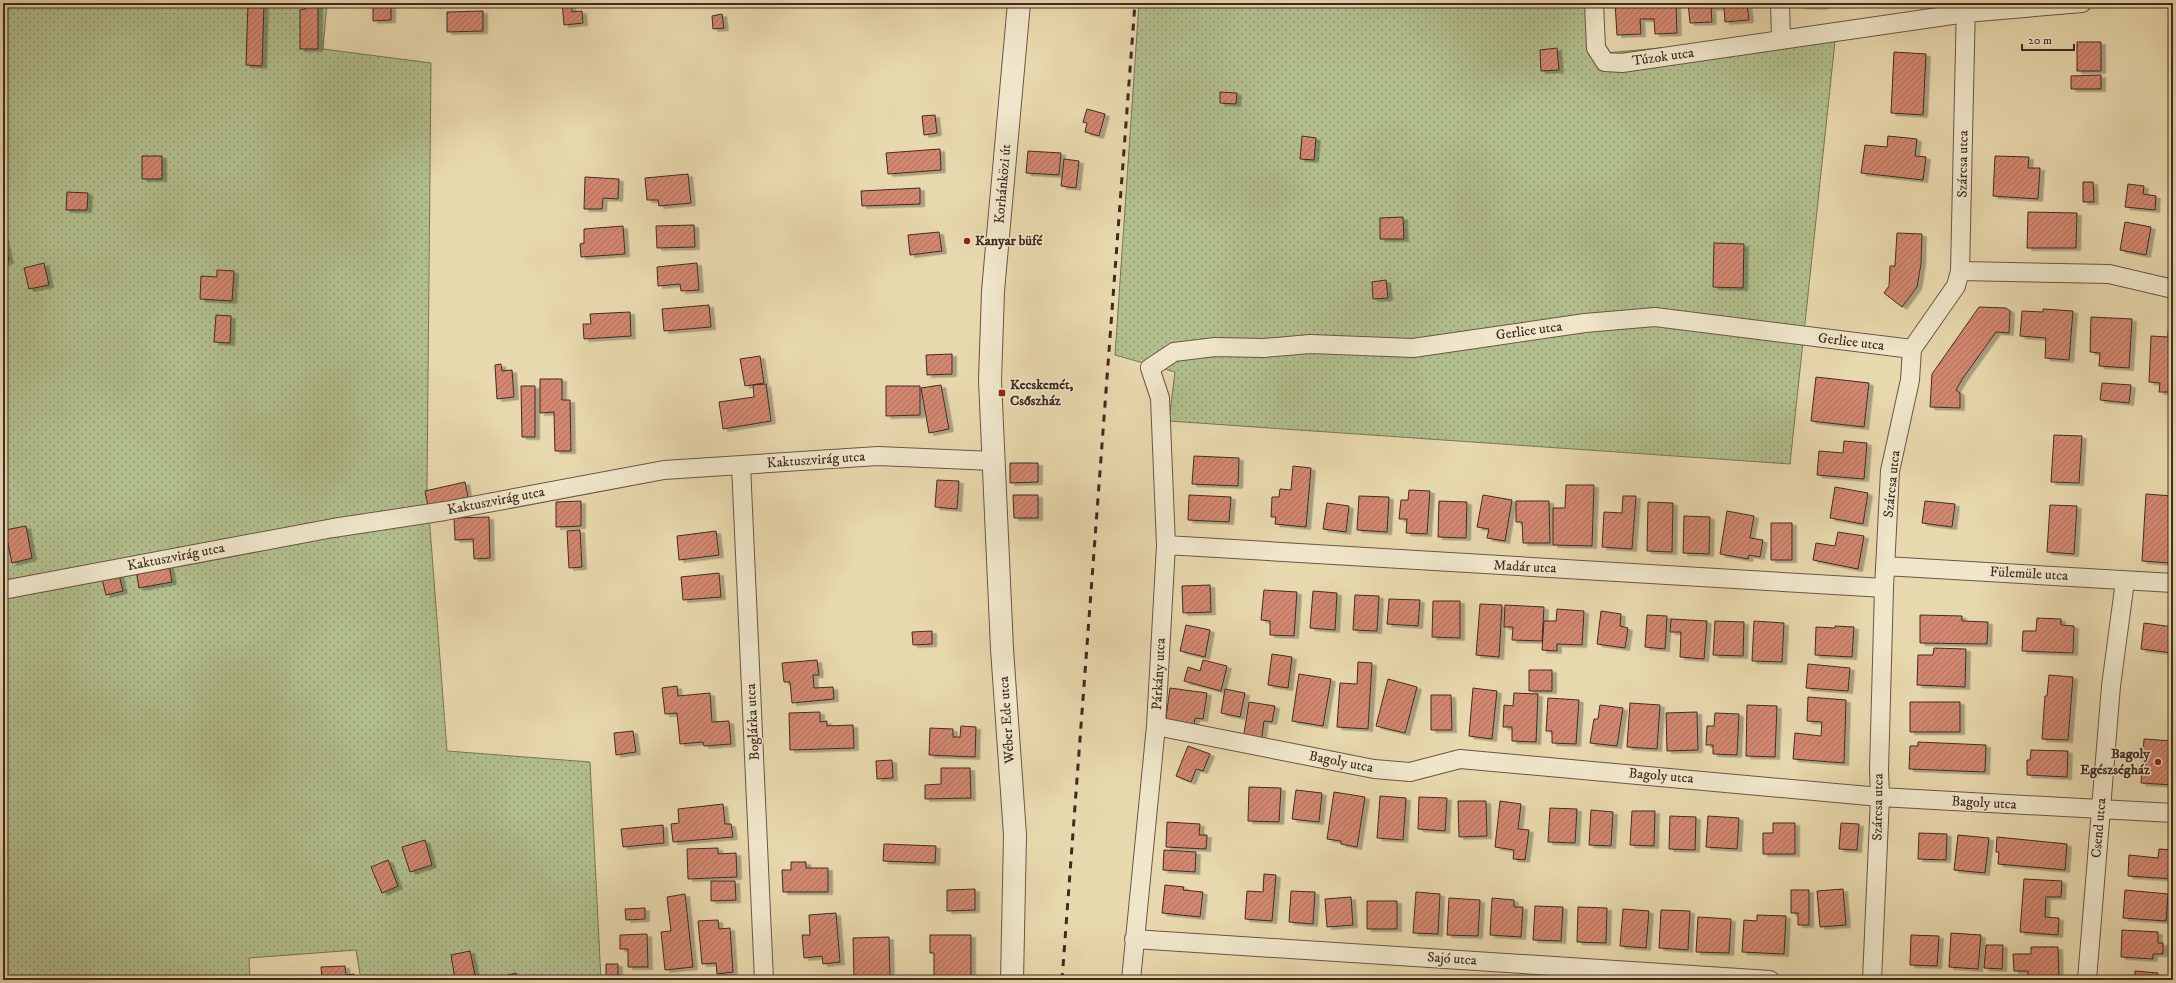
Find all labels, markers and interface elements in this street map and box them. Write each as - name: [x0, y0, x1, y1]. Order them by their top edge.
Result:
- scale bar: [2022, 26, 2074, 52]
- text: 20 m: [2028, 33, 2052, 48]
- street label: Túzok utca: [1631, 44, 1695, 70]
- street label: Szárcsa utca: [1953, 130, 1973, 198]
- street label: Korhánközi út: [991, 143, 1015, 225]
- place label: Kanyar büfé: [975, 232, 1043, 250]
- marker: Kanyar büfé: [962, 236, 972, 246]
- street label: Gerlice utca: [1495, 317, 1563, 345]
- street label: Gerlice utca: [1817, 329, 1885, 355]
- place label: Kecskemét, Csőszház: [1010, 376, 1074, 410]
- marker: Kecskemét, Csőszház: [997, 388, 1007, 398]
- street label: Kaktuszvirág utca: [766, 448, 866, 472]
- street label: Szárcsa utca: [1880, 450, 1904, 518]
- street label: Kaktuszvirág utca: [446, 483, 546, 519]
- street label: Kaktuszvirág utca: [126, 539, 226, 575]
- street label: Madár utca: [1493, 556, 1557, 578]
- street label: Fülemüle utca: [1989, 563, 2069, 585]
- street label: Párkány utca: [1148, 637, 1170, 711]
- street label: Wéber Ede utca: [995, 676, 1019, 765]
- street label: Boglárka utca: [742, 683, 764, 761]
- place label: Bagoly Egészségház: [2080, 745, 2151, 779]
- street label: Bagoly utca: [1307, 747, 1375, 777]
- marker: Bagoly Egészségház: [2153, 757, 2163, 767]
- street label: Bagoly utca: [1628, 764, 1694, 788]
- street label: Szárcsa utca: [1868, 773, 1888, 841]
- street label: Bagoly utca: [1951, 792, 2017, 814]
- street label: Csend utca: [2087, 797, 2111, 859]
- street label: Sajó utca: [1427, 948, 1477, 970]

